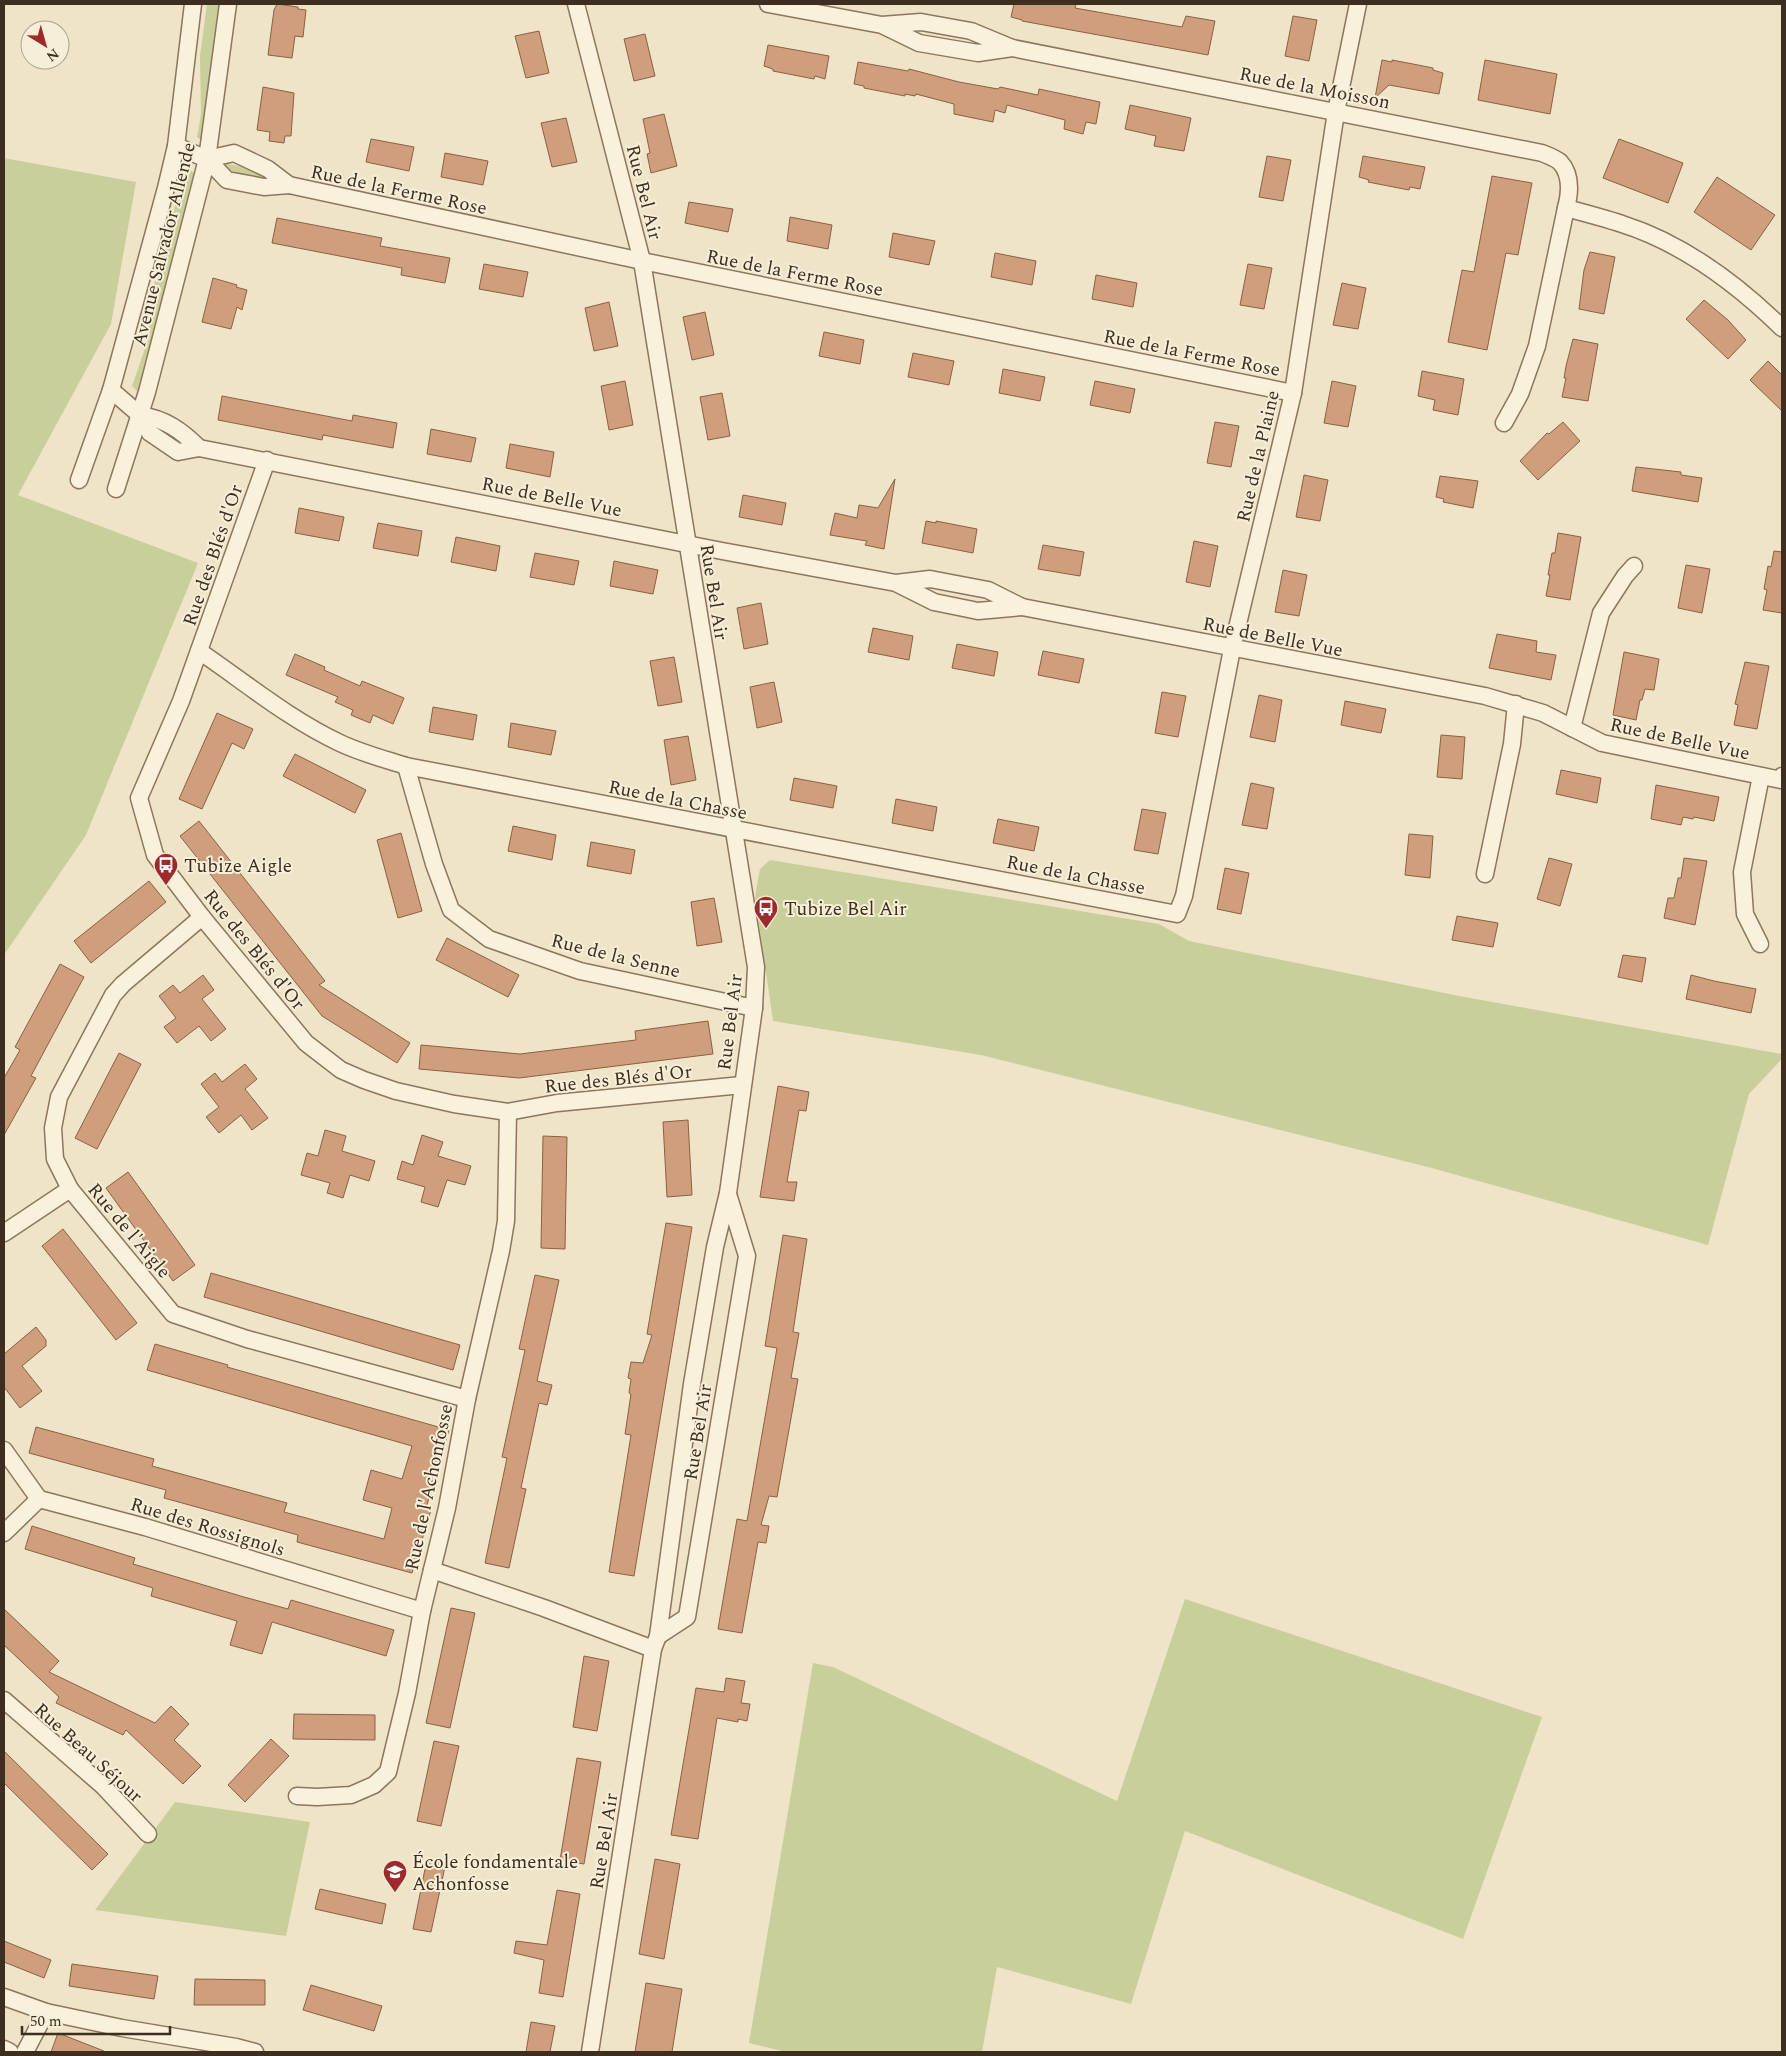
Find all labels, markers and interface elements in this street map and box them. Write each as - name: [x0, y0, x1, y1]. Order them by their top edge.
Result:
- north arrow: [20, 20, 70, 70]
- text: N: [42, 43, 63, 67]
- street label: Rue de la Moisson: [1237, 60, 1393, 117]
- street label: Avenue Salvador Allende: [125, 139, 204, 350]
- street label: Rue Bel Air: [618, 142, 669, 243]
- street label: Rue de la Ferme Rose: [308, 158, 490, 223]
- street label: Rue de la Ferme Rose: [704, 242, 886, 305]
- street label: Rue de la Ferme Rose: [1101, 322, 1283, 385]
- street label: Rue de la Plaine: [1229, 388, 1288, 525]
- street label: Rue de Belle Vue: [479, 470, 624, 525]
- street label: Rue des Blés d'Or: [176, 480, 251, 630]
- street label: Rue Bel Air: [692, 542, 736, 643]
- street label: Rue de Belle Vue: [1200, 610, 1345, 665]
- street label: Rue de Belle Vue: [1607, 710, 1752, 768]
- street label: Rue de la Chasse: [606, 773, 750, 828]
- street label: Rue de la Chasse: [1004, 848, 1148, 903]
- bus stop icon: Tubize Aigle: [153, 852, 179, 886]
- place label: Tubize Aigle: [184, 852, 292, 881]
- street label: Rue des Blés d'Or: [196, 883, 312, 1017]
- bus stop icon: Tubize Bel Air: [753, 895, 779, 929]
- place label: Tubize Bel Air: [784, 895, 907, 924]
- street label: Rue de la Senne: [548, 926, 683, 987]
- street label: Rue Bel Air: [710, 972, 751, 1072]
- street label: Rue des Blés d'Or: [543, 1057, 694, 1102]
- street label: Rue de l'Aigle: [80, 1177, 178, 1285]
- street label: Rue Bel Air: [677, 1382, 720, 1482]
- street label: Rue de l'Achonfosse: [398, 1401, 461, 1573]
- street label: Rue des Rossignols: [127, 1490, 288, 1565]
- street label: Rue Beau Séjour: [27, 1696, 149, 1810]
- street label: Rue Bel Air: [583, 1791, 626, 1891]
- place label: École fondamentale Achonfosse: [412, 1848, 578, 1899]
- school or university icon: École fondamentale Achonfosse: [382, 1859, 408, 1893]
- scale bar: [22, 2004, 170, 2036]
- text: 50 m: [30, 2010, 62, 2033]

